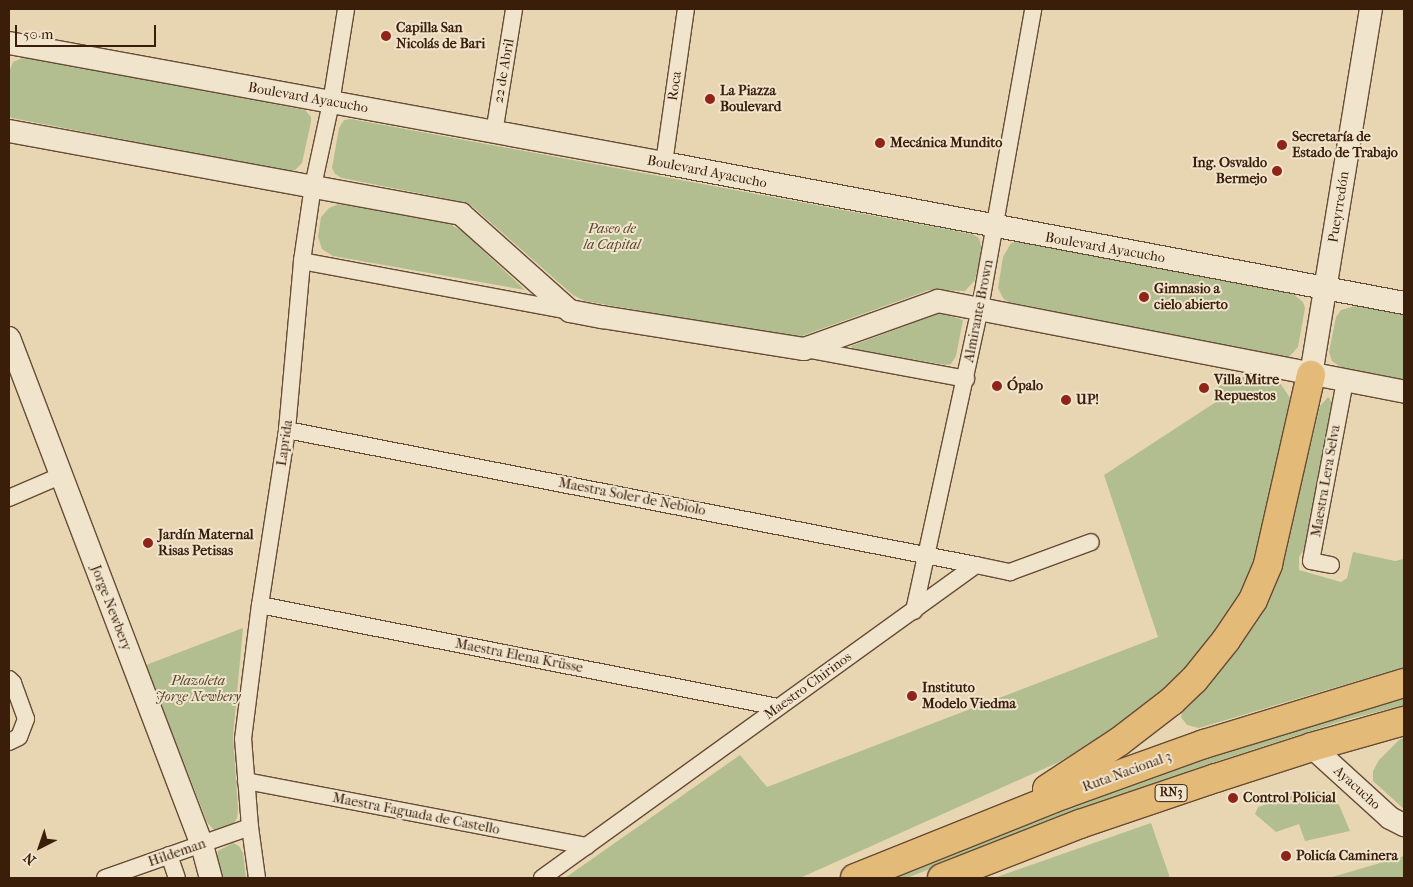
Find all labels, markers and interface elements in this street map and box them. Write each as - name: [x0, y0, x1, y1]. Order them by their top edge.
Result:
- scale bar: [18, 15, 159, 47]
- place label: Capilla San Nicolás de Bari: [396, 20, 485, 52]
- text: 50 m: [23, 25, 53, 43]
- marker: Capilla San Nicolás de Bari: [380, 30, 392, 42]
- street label: 22 de Abril: [490, 37, 518, 105]
- street label: Roca: [665, 70, 685, 102]
- street label: Boulevard Ayacucho: [247, 79, 369, 117]
- place label: La Piazza Boulevard: [720, 83, 781, 115]
- marker: La Piazza Boulevard: [704, 93, 716, 105]
- place label: Secretaría de Estado de Trabajo: [1292, 129, 1398, 162]
- place label: Mecánica Mundito: [890, 135, 1002, 151]
- marker: Mecánica Mundito: [874, 137, 886, 149]
- marker: Secretaría de Estado de Trabajo: [1276, 139, 1288, 151]
- street label: Boulevard Ayacucho: [646, 152, 768, 192]
- place label: Ing. Osvaldo Bermejo: [1192, 155, 1267, 188]
- marker: Ing. Osvaldo Bermejo: [1271, 165, 1283, 177]
- street label: Pueyrredón: [1325, 170, 1353, 244]
- park label: Paseo de la Capital: [584, 221, 640, 253]
- street label: Boulevard Ayacucho: [1044, 229, 1166, 267]
- street label: Almirante Brown: [961, 258, 997, 364]
- place label: Gimnasio a cielo abierto: [1154, 281, 1228, 314]
- marker: Gimnasio a cielo abierto: [1138, 291, 1150, 303]
- place label: Villa Mitre Repuestos: [1214, 372, 1279, 404]
- place label: Ópalo: [1007, 378, 1043, 394]
- marker: Ópalo: [991, 380, 1003, 392]
- marker: Villa Mitre Repuestos: [1198, 382, 1210, 394]
- place label: UP!: [1076, 392, 1099, 408]
- marker: UP!: [1060, 394, 1072, 406]
- street label: Laprida: [273, 419, 297, 467]
- street label: Maestra Lera Selva: [1308, 424, 1344, 538]
- street label: Maestra Soler de Nebiolo: [557, 474, 707, 520]
- place label: Jardín Maternal Risas Petisas: [158, 527, 254, 560]
- marker: Jardín Maternal Risas Petisas: [142, 537, 154, 549]
- street label: Jorge Newbery: [87, 563, 135, 653]
- street label: Maestra Elena Krüsse: [454, 635, 584, 677]
- street label: Maestro Chirinos: [761, 649, 855, 723]
- park label: Plazoleta Jorge Newbery: [155, 673, 241, 706]
- place label: Instituto Modelo Viedma: [922, 680, 1016, 712]
- marker: Instituto Modelo Viedma: [906, 690, 918, 702]
- street label: Ruta Nacional 3: [1080, 748, 1174, 796]
- street label: Ayacucho: [1330, 763, 1384, 813]
- road number: RN3: [1154, 784, 1188, 802]
- street label: Maestra Faguada de Castello: [331, 790, 501, 838]
- place label: Control Policial: [1243, 790, 1336, 806]
- marker: Control Policial: [1227, 792, 1239, 804]
- north arrow: [15, 822, 65, 872]
- street label: Hildeman: [146, 835, 208, 871]
- place label: Policía Caminera: [1296, 848, 1398, 864]
- text: N: [20, 849, 39, 869]
- marker: Policía Caminera: [1280, 850, 1292, 862]

